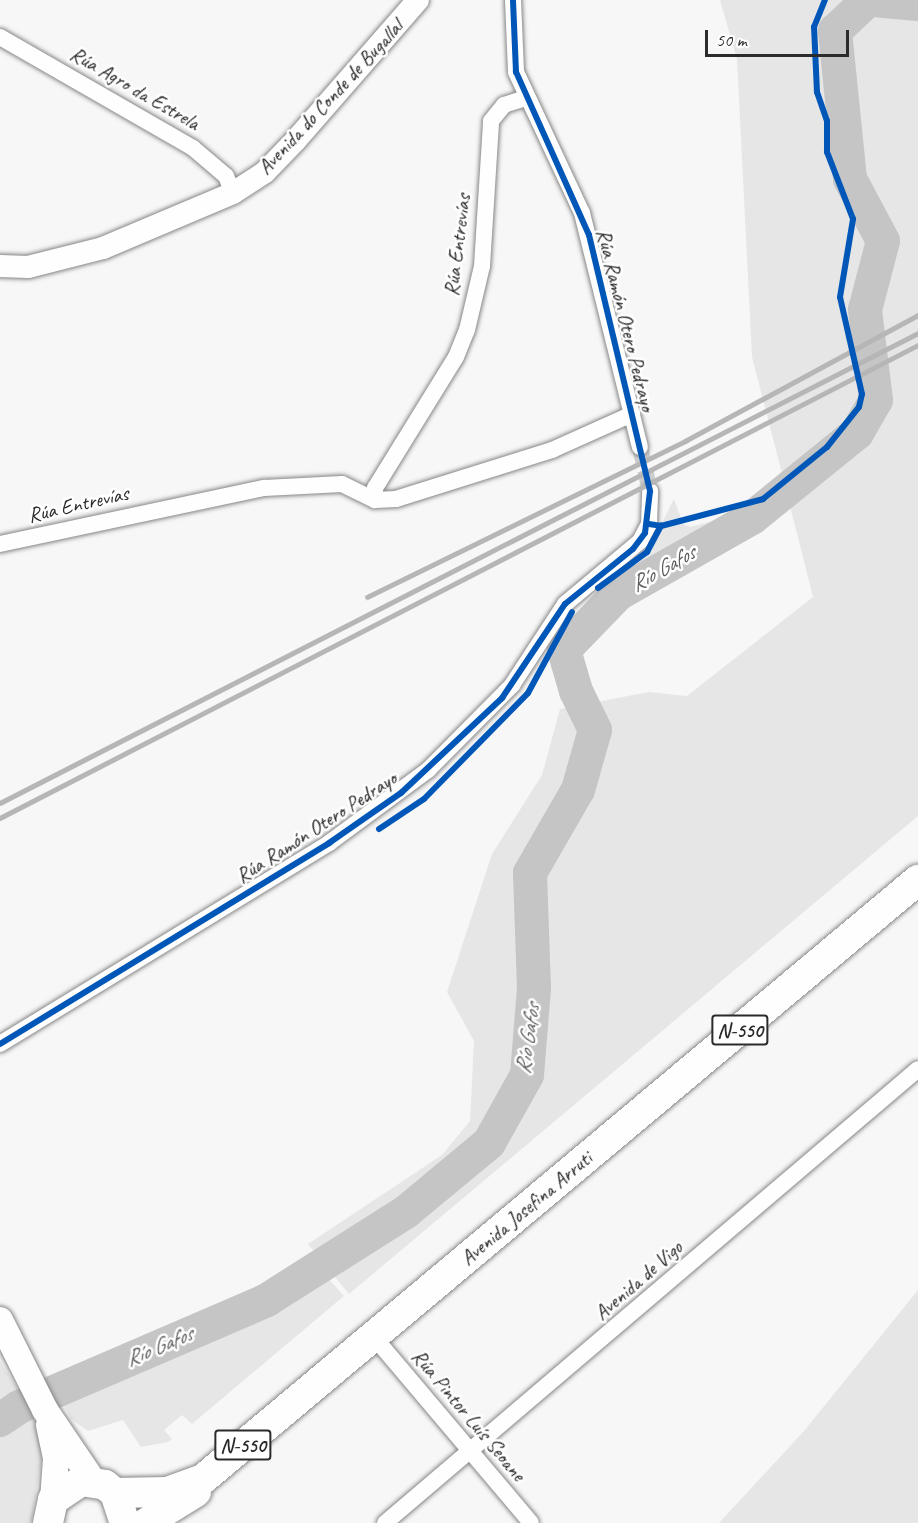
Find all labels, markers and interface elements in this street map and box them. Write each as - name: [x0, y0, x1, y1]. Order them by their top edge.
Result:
- street label: Avenida do Conde de Bugallal: [252, 15, 408, 179]
- scale bar: [708, 18, 852, 56]
- text: 50 m: [716, 29, 747, 51]
- street label: Rúa Agro da Estrela: [66, 41, 204, 135]
- street label: Rúa Entrevías: [438, 193, 476, 297]
- street label: Rúa Ramón Otero Pedrayo: [591, 226, 661, 414]
- street label: Rúa Entrevías: [25, 480, 131, 528]
- water label: Río Gafos: [626, 540, 700, 598]
- street label: Rúa Ramón Otero Pedrayo: [231, 766, 401, 888]
- water label: Río Gafos: [510, 1002, 546, 1076]
- road number: N-550: [710, 1013, 770, 1047]
- street label: Avenida Josefina Arruti: [455, 1146, 597, 1270]
- street label: Avenida de Vigo: [589, 1235, 687, 1325]
- water label: Río Gafos: [121, 1321, 197, 1373]
- street label: Rúa Pintor Luís Seoane: [406, 1344, 532, 1486]
- road number: N-550: [213, 1428, 273, 1462]

